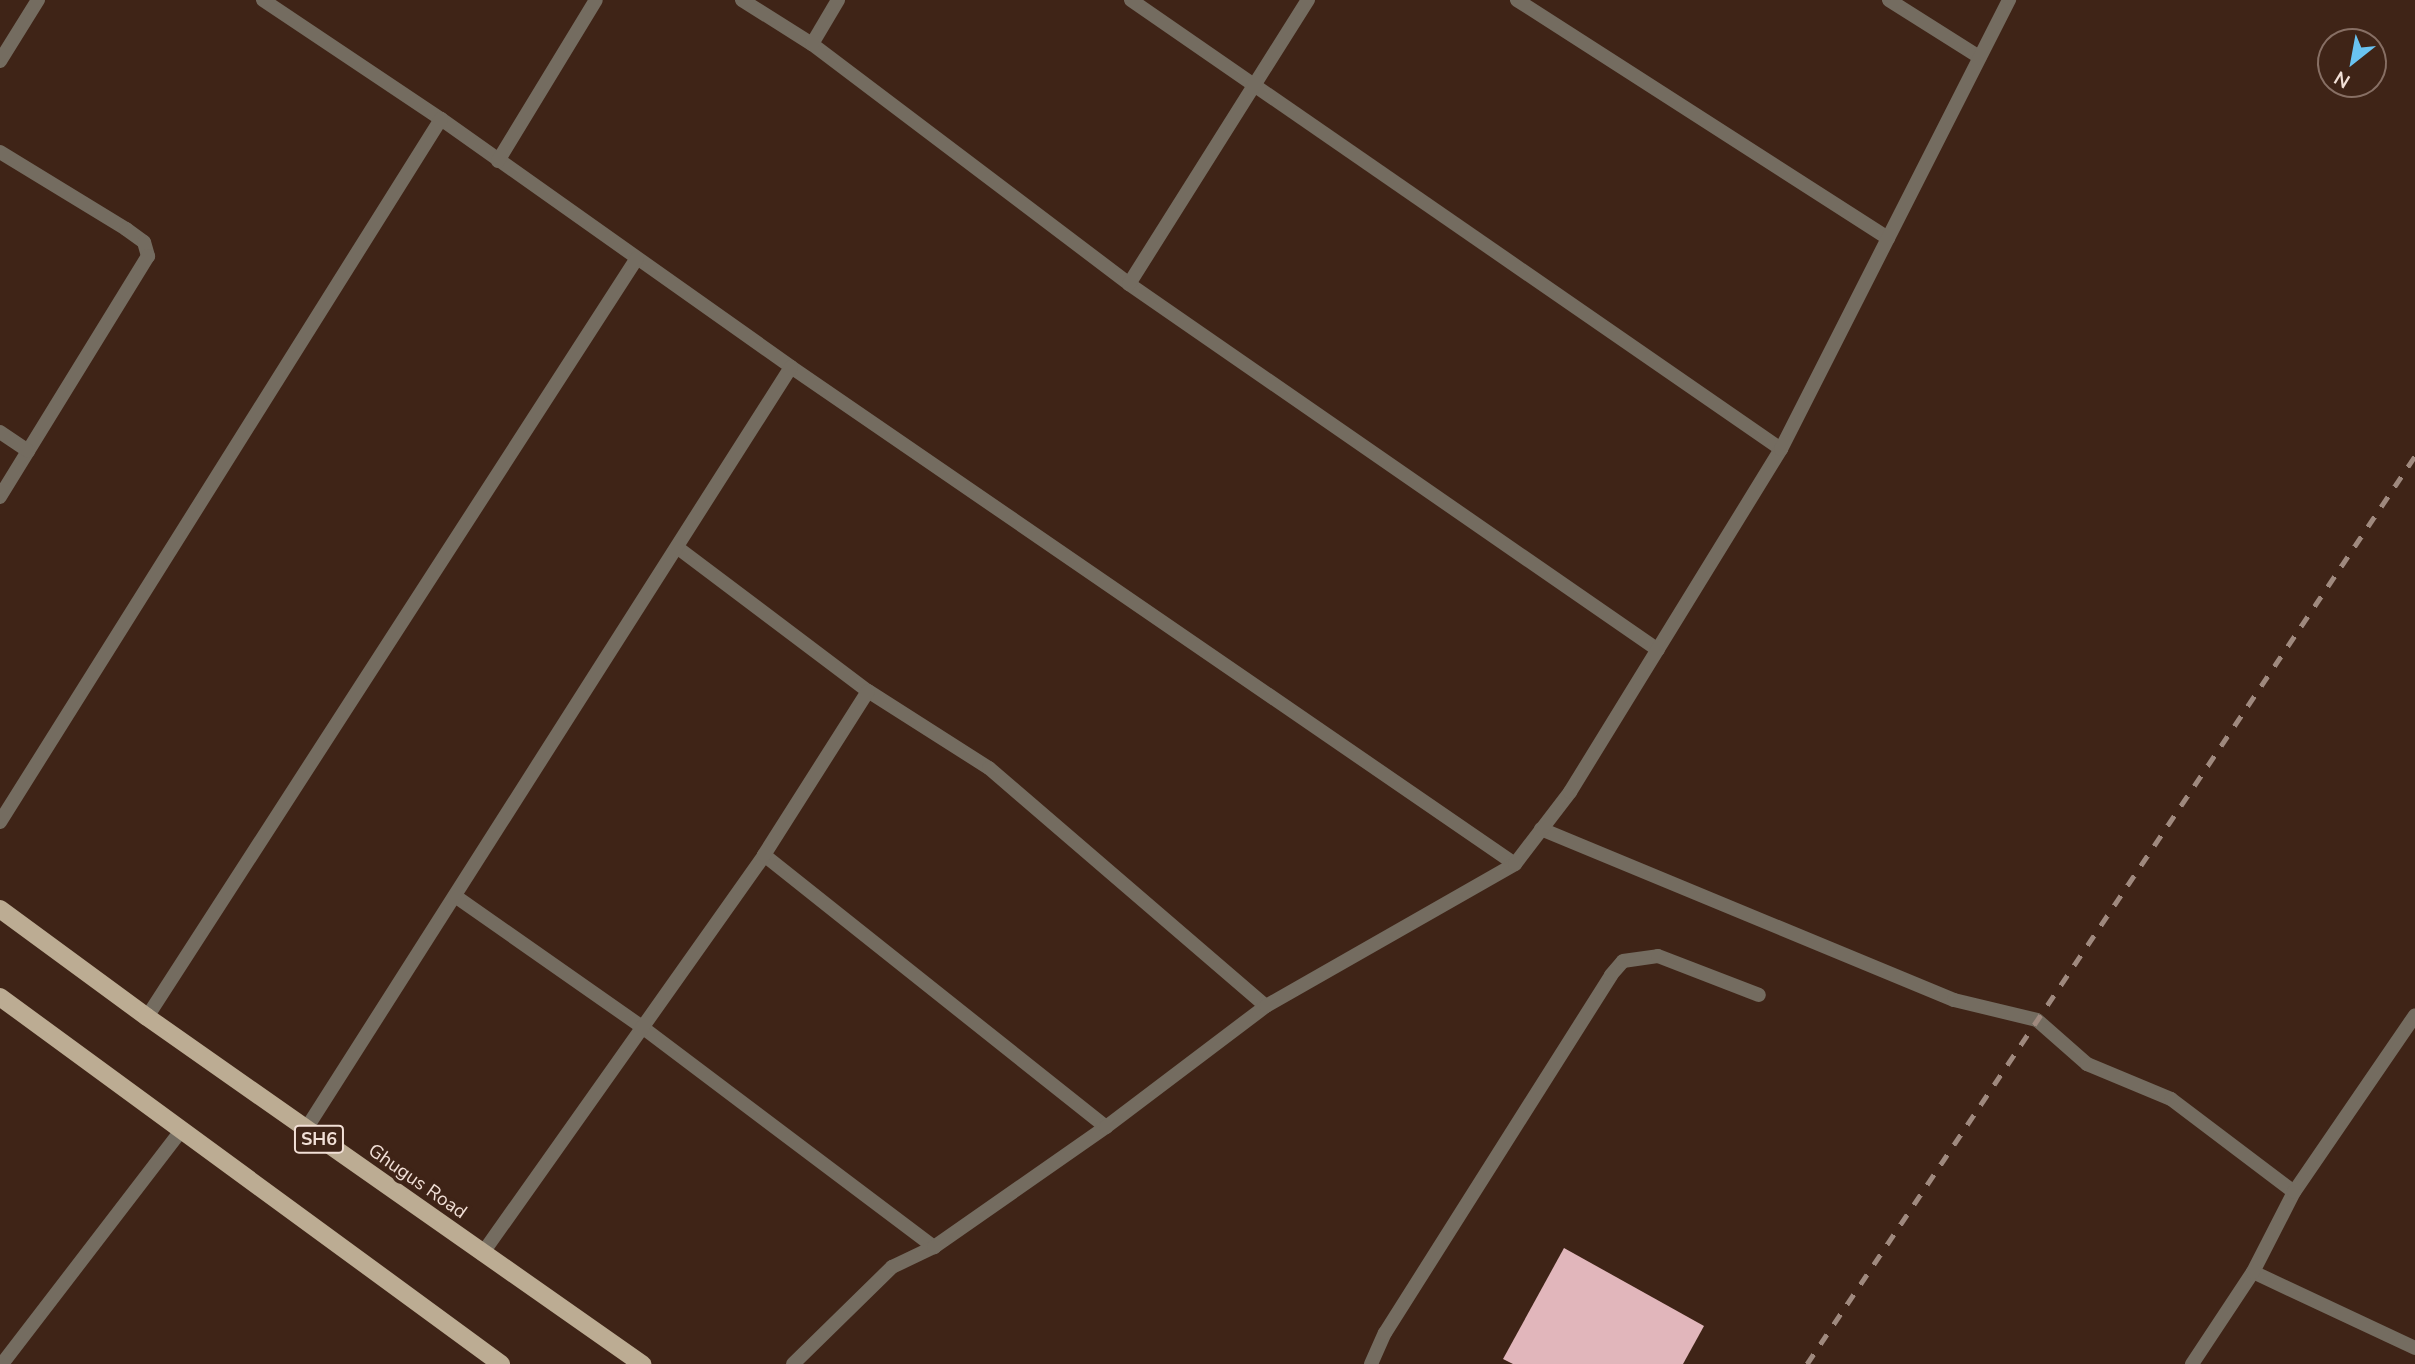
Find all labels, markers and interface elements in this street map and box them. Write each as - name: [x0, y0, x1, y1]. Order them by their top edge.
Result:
- north arrow: [2317, 28, 2387, 98]
- text: N: [2329, 64, 2355, 94]
- road number: SH6: [293, 1124, 345, 1154]
- street label: Ghugus Road: [363, 1140, 471, 1224]

